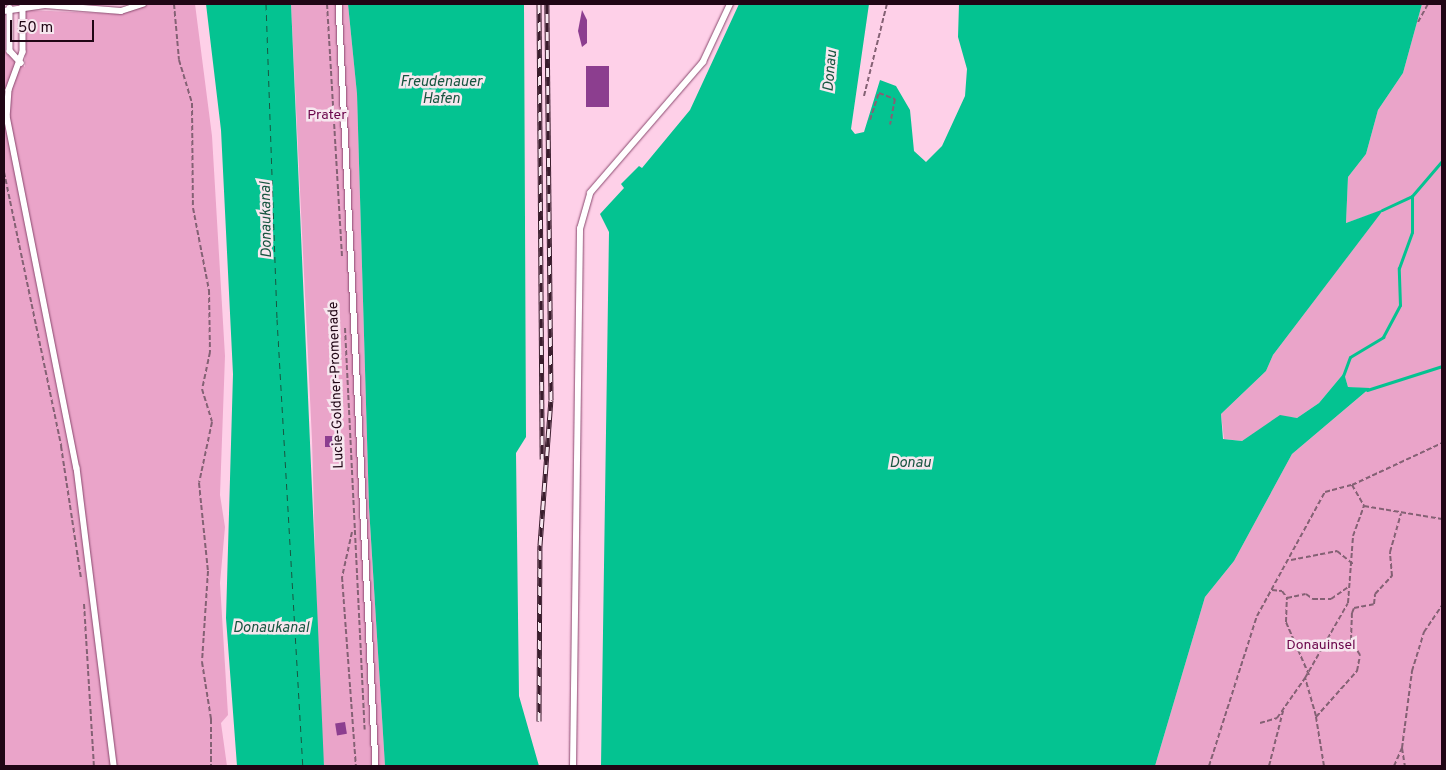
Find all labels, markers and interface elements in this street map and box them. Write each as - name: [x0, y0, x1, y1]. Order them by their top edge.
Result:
- scale bar: [12, 10, 96, 42]
- text: 50 m: [18, 19, 53, 38]
- water label: Donau: [820, 49, 842, 93]
- water label: Freudenauer Hafen: [400, 73, 482, 108]
- park label: Prater: [307, 108, 347, 124]
- water label: Donaukanal: [257, 182, 277, 258]
- street label: Lucie-Goldner-Promenade: [326, 301, 348, 469]
- water label: Donau: [889, 455, 931, 473]
- water label: Donaukanal: [233, 620, 309, 638]
- park label: Donauinsel: [1286, 638, 1356, 654]

